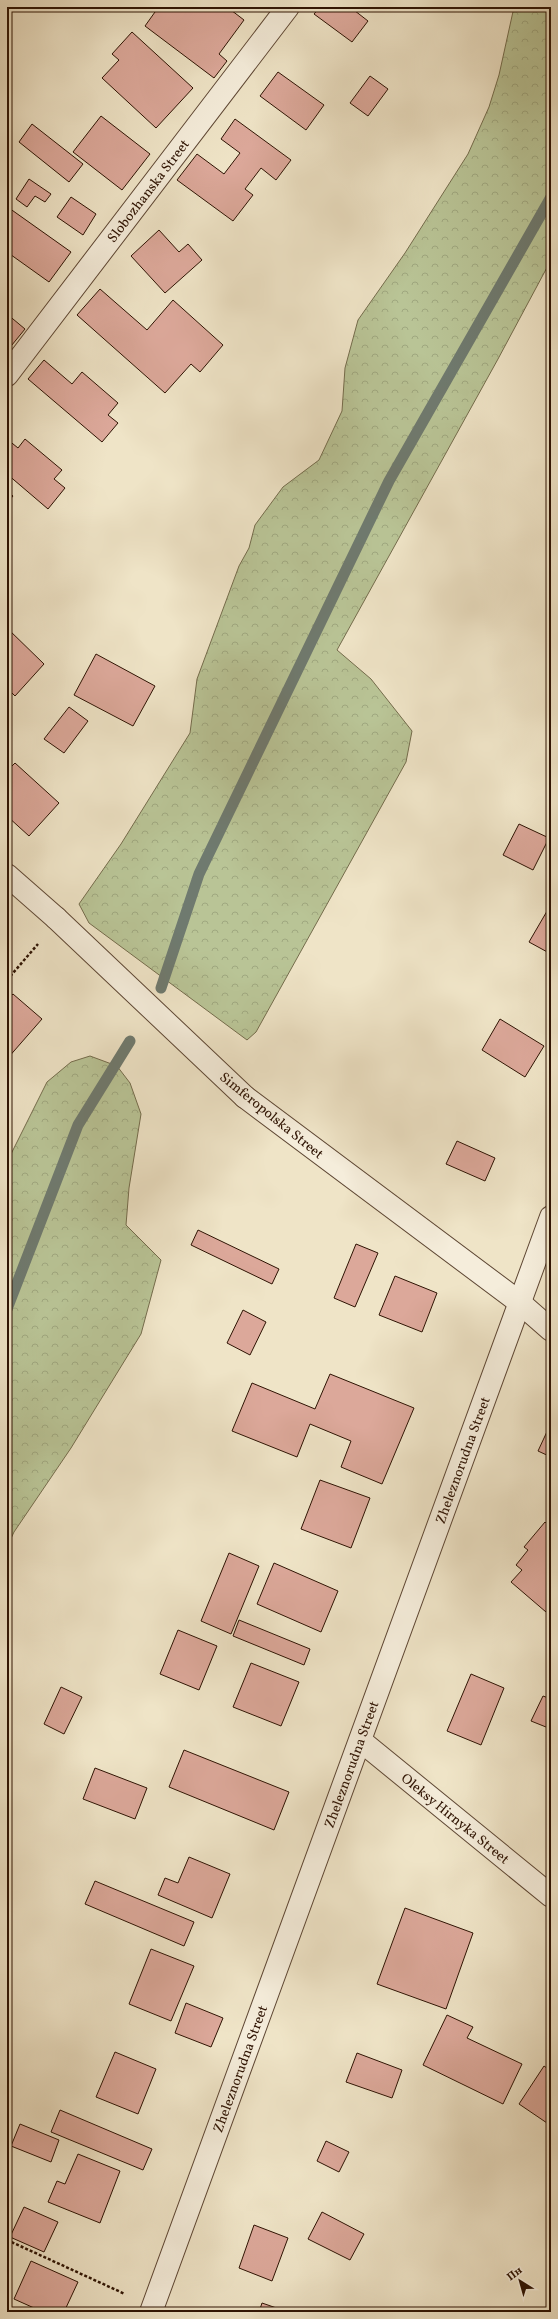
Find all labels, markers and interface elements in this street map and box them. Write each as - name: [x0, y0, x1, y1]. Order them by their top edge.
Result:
- street label: Slobozhanska Street: [103, 136, 195, 247]
- street label: Simferopolska Street: [215, 1068, 327, 1164]
- street label: Zheleznorudna Street: [432, 1394, 496, 1527]
- street label: Zheleznorudna Street: [321, 1699, 384, 1831]
- street label: Oleksy Hirnyka Street: [396, 1769, 513, 1869]
- street label: Zheleznorudna Street: [209, 2003, 273, 2135]
- north arrow: [500, 2261, 540, 2301]
- text: Пн: [504, 2264, 526, 2285]

